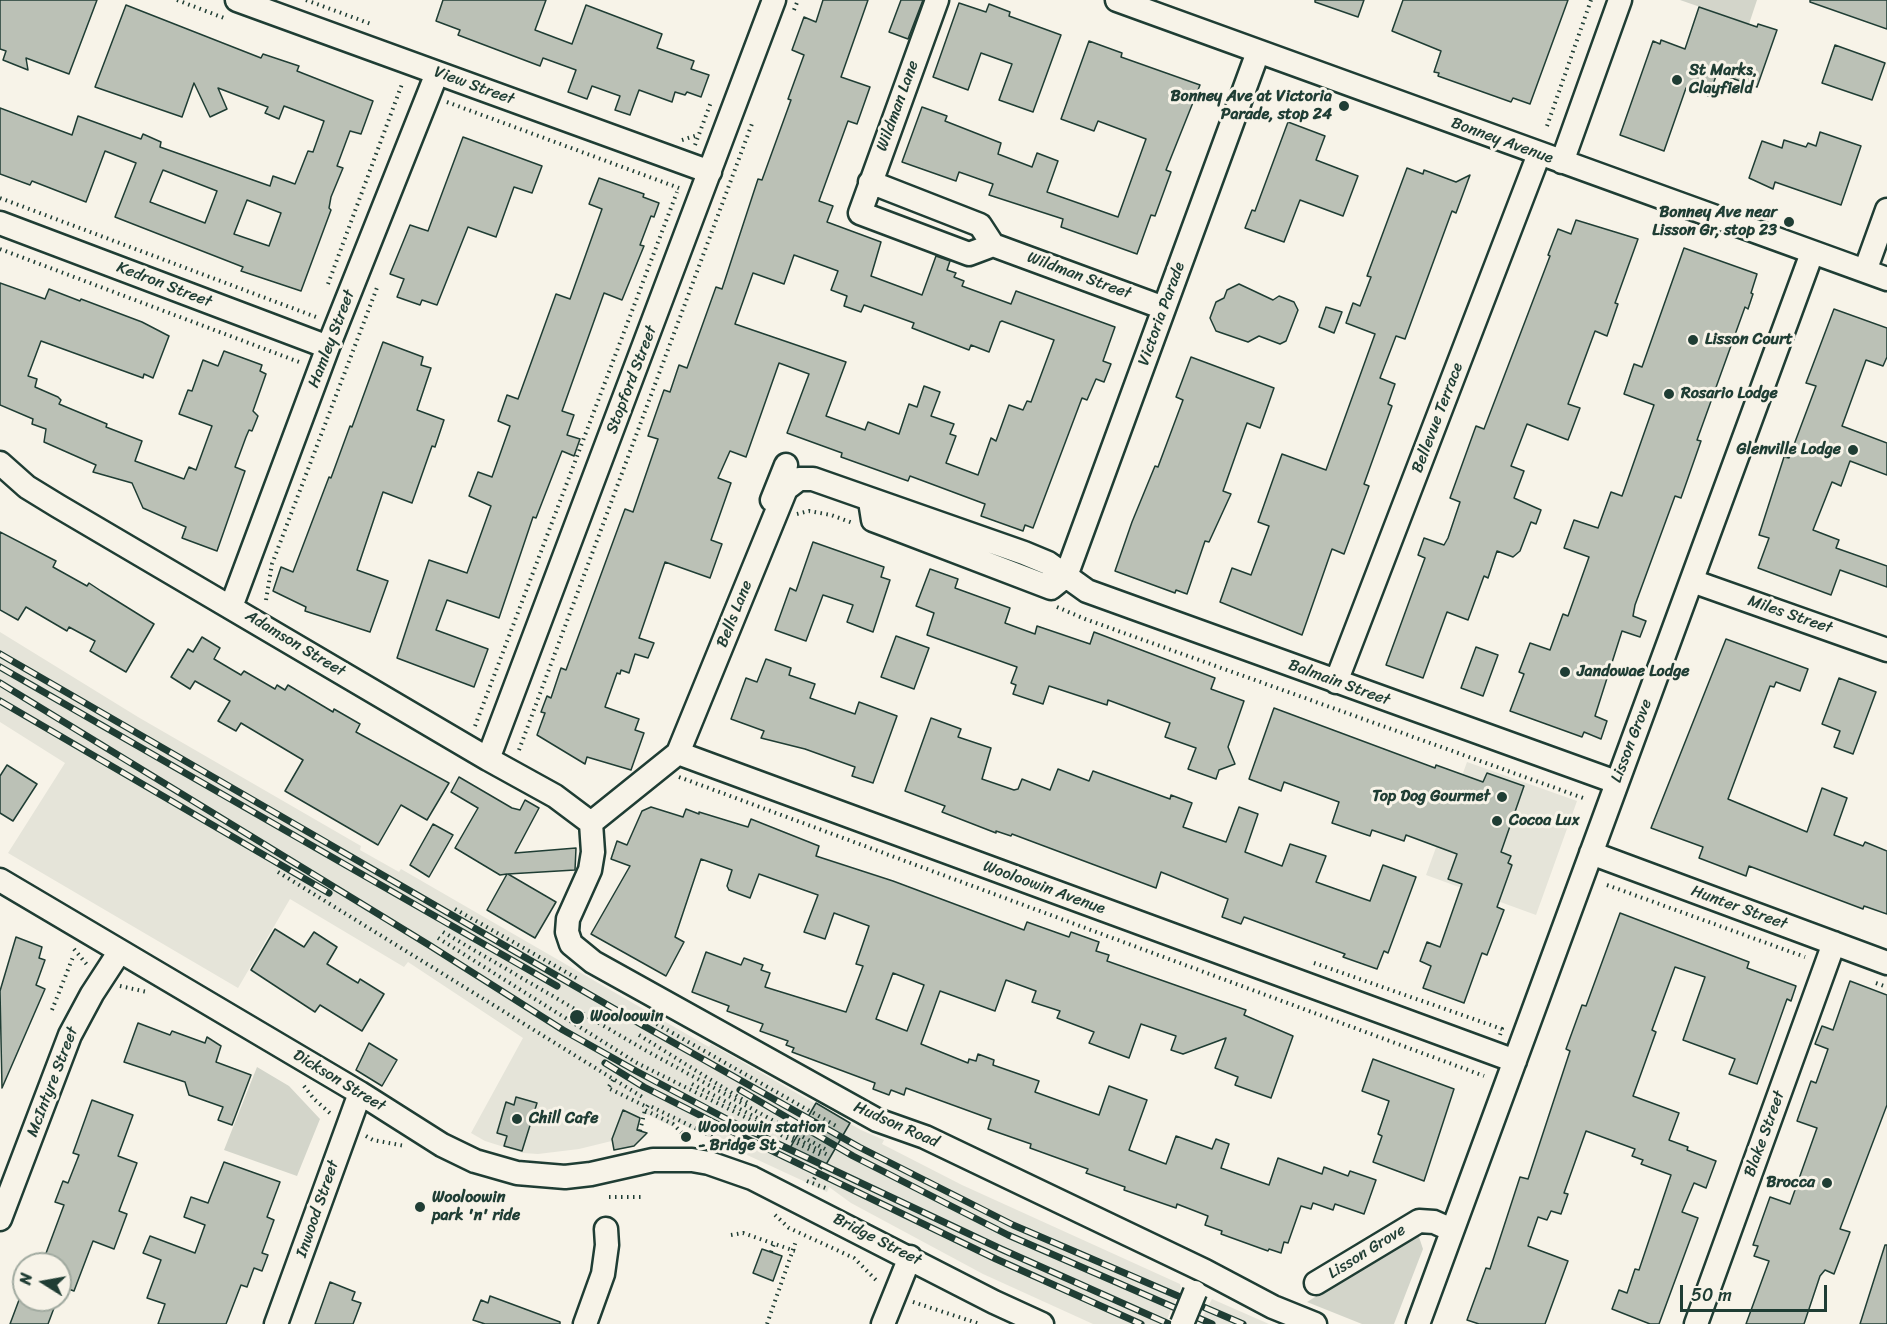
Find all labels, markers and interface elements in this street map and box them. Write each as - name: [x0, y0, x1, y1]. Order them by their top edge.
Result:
- street label: Wildman Lane: [873, 58, 923, 154]
- place label: St Marks, Clayfield: [1689, 61, 1757, 99]
- street label: View Street: [431, 63, 517, 109]
- marker: St Marks, Clayfield: [1670, 73, 1684, 87]
- place label: Bonney Ave at Victoria Parade, stop 24: [1170, 87, 1332, 125]
- marker: Bonney Ave at Victoria Parade, stop 24: [1337, 99, 1351, 113]
- street label: Bonney Avenue: [1448, 114, 1556, 168]
- place label: Bonney Ave near Lisson Gr, stop 23: [1652, 203, 1777, 241]
- marker: Bonney Ave near Lisson Gr, stop 23: [1782, 215, 1796, 229]
- street label: Wildman Street: [1024, 248, 1134, 304]
- street label: Kedron Street: [114, 258, 214, 312]
- street label: Victoria Parade: [1134, 260, 1190, 368]
- street label: Hamley Street: [305, 287, 359, 391]
- street label: Stopford Street: [603, 323, 661, 437]
- place label: Lisson Court: [1705, 330, 1793, 350]
- marker: Lisson Court: [1686, 333, 1700, 347]
- street label: Bellevue Terrace: [1408, 360, 1468, 476]
- place label: Rosario Lodge: [1681, 384, 1778, 404]
- marker: Rosario Lodge: [1662, 387, 1676, 401]
- place label: Glenville Lodge: [1737, 440, 1841, 460]
- marker: Glenville Lodge: [1846, 443, 1860, 457]
- street label: Bells Lane: [713, 578, 757, 650]
- street label: Miles Street: [1745, 592, 1835, 638]
- street label: Adamson Street: [242, 607, 348, 681]
- street label: Balmain Street: [1286, 656, 1392, 710]
- place label: Jandowae Lodge: [1577, 662, 1689, 682]
- marker: Jandowae Lodge: [1558, 665, 1572, 679]
- street label: Lisson Grove: [1607, 697, 1657, 785]
- place label: Top Dog Gourmet: [1372, 787, 1490, 807]
- marker: Top Dog Gourmet: [1495, 790, 1509, 804]
- place label: Cocoa Lux: [1509, 811, 1580, 831]
- marker: Cocoa Lux: [1490, 814, 1504, 828]
- street label: Wooloowin Avenue: [980, 857, 1108, 919]
- street label: Hunter Street: [1688, 882, 1790, 934]
- place label: Wooloowin: [590, 1007, 663, 1027]
- marker: Wooloowin: [568, 1008, 586, 1026]
- street label: McIntyre Street: [23, 1024, 83, 1140]
- street label: Dickson Street: [289, 1046, 389, 1116]
- street label: Blake Street: [1741, 1088, 1789, 1180]
- street label: Hudson Road: [851, 1098, 941, 1152]
- place label: Chill Cafe: [529, 1109, 598, 1129]
- marker: Chill Cafe: [510, 1112, 524, 1126]
- place label: Wooloowin station - Bridge St: [698, 1118, 825, 1156]
- marker: Wooloowin station - Bridge St: [679, 1130, 693, 1144]
- street label: Inwood Street: [292, 1158, 344, 1260]
- place label: Brocca: [1766, 1173, 1815, 1193]
- marker: Brocca: [1820, 1176, 1834, 1190]
- place label: Wooloowin park 'n' ride: [432, 1188, 520, 1226]
- marker: Wooloowin park 'n' ride: [413, 1200, 427, 1214]
- street label: Bridge Street: [830, 1210, 924, 1270]
- street label: Lisson Grove: [1325, 1221, 1409, 1283]
- north arrow: [12, 1252, 72, 1312]
- text: N: [11, 1271, 41, 1287]
- scale bar: [1683, 1273, 1830, 1311]
- text: 50 m: [1691, 1279, 1732, 1311]

